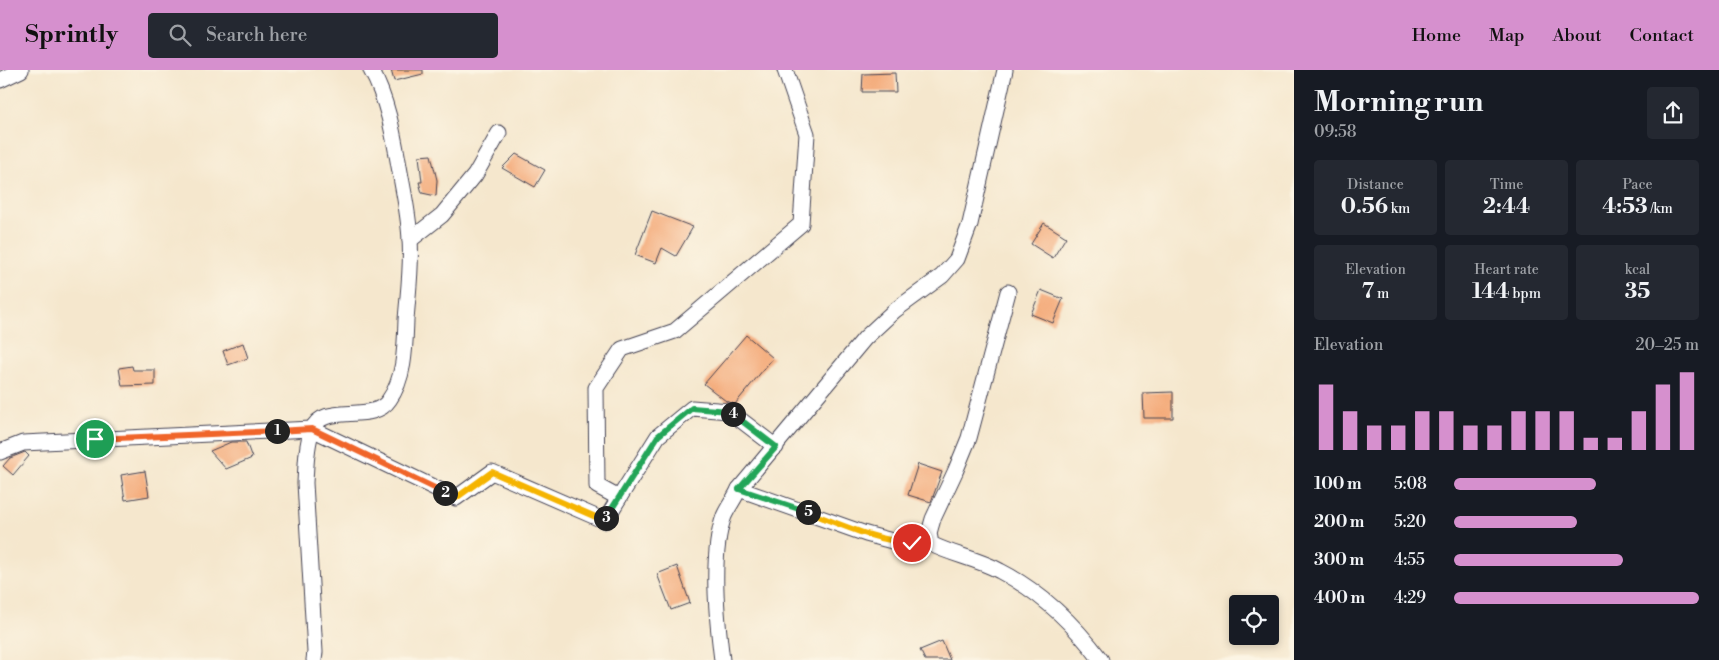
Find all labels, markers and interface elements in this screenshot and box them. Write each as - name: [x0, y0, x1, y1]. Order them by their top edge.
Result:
- search box: [148, 13, 498, 58]
- text: Sprintly: [25, 20, 118, 50]
- icon: search: [166, 21, 194, 49]
- text: Search here: [206, 23, 307, 47]
- text: Home: [1412, 24, 1461, 47]
- text: Map: [1489, 24, 1525, 47]
- text: About: [1553, 24, 1602, 47]
- text: Contact: [1630, 24, 1694, 47]
- text: Morning run: [1314, 85, 1483, 120]
- button: share: [1647, 87, 1699, 139]
- text: 09:58: [1314, 122, 1357, 142]
- text: Distance: [1347, 176, 1404, 194]
- text: Time: [1490, 176, 1523, 194]
- text: Pace: [1622, 176, 1653, 194]
- text: 0.56: [1341, 194, 1388, 220]
- text: 2:44: [1483, 194, 1530, 220]
- text: 4:53: [1602, 194, 1648, 220]
- text: km: [1388, 200, 1410, 218]
- text: /km: [1648, 200, 1673, 218]
- text: Elevation: [1345, 261, 1406, 279]
- text: Heart rate: [1474, 261, 1539, 279]
- text: kcal: [1625, 261, 1650, 279]
- text: 7: [1362, 279, 1374, 305]
- text: 144: [1472, 279, 1510, 305]
- text: 35: [1625, 279, 1650, 305]
- text: m: [1374, 285, 1389, 303]
- text: bpm: [1510, 285, 1541, 303]
- text: Elevation: [1314, 335, 1383, 355]
- text: 20–25 m: [1635, 335, 1699, 355]
- pin: 4: [720, 402, 746, 426]
- text: 4: [729, 405, 738, 423]
- pin: [74, 418, 116, 460]
- pin: 1: [264, 418, 290, 444]
- text: 1: [274, 422, 281, 440]
- icon: arrive: [81, 425, 109, 453]
- text: 100 m: [1314, 474, 1362, 494]
- text: 5:08: [1394, 474, 1427, 494]
- pin: 2: [432, 480, 458, 506]
- text: 2: [441, 484, 450, 502]
- pin: 5: [796, 500, 820, 524]
- text: 5: [804, 503, 813, 521]
- pin: 3: [594, 506, 618, 530]
- text: 3: [602, 509, 611, 527]
- text: 200 m: [1314, 512, 1364, 532]
- text: 5:20: [1394, 512, 1426, 532]
- pin: [891, 522, 933, 564]
- icon: check: [898, 529, 926, 557]
- text: 300 m: [1314, 550, 1364, 570]
- text: 4:55: [1394, 550, 1425, 570]
- text: 400 m: [1314, 588, 1365, 608]
- text: 4:29: [1394, 588, 1426, 608]
- map controls: [1229, 595, 1279, 645]
- button: locate: [1229, 595, 1279, 645]

